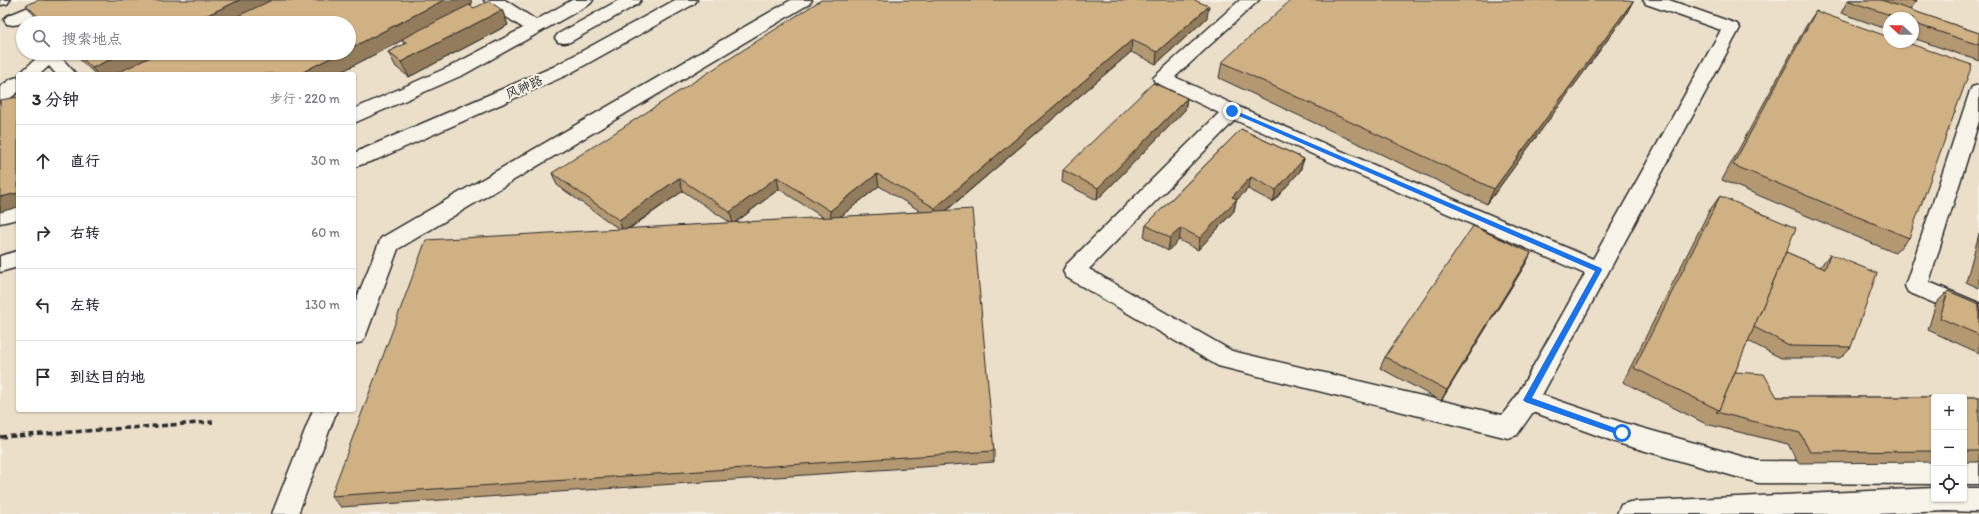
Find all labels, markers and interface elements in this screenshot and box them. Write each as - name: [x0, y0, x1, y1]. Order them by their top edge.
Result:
- north arrow: [1883, 12, 1919, 48]
- search box: [16, 16, 356, 60]
- icon: search: [30, 27, 52, 49]
- text: 搜索地点: [62, 30, 122, 48]
- street label: 风神路: [503, 72, 545, 102]
- text: 3 分钟: [32, 89, 79, 109]
- text: 步行 · 220 m: [269, 91, 340, 106]
- route end: [1223, 102, 1241, 120]
- icon: ahead: [32, 150, 54, 172]
- text: 直行: [70, 152, 100, 170]
- text: 30 m: [311, 153, 340, 168]
- icon: right: [32, 222, 54, 244]
- text: 右转: [70, 224, 100, 242]
- text: 60 m: [311, 225, 340, 240]
- icon: left: [32, 294, 54, 316]
- text: 左转: [70, 296, 100, 314]
- text: 130 m: [305, 297, 340, 312]
- icon: arrive: [32, 366, 54, 388]
- text: 到达目的地: [70, 368, 145, 386]
- map controls: [1931, 394, 1967, 502]
- button: +: [1931, 394, 1967, 430]
- route start: [1613, 424, 1631, 442]
- button: −: [1931, 430, 1967, 466]
- button: locate: [1931, 466, 1967, 502]

